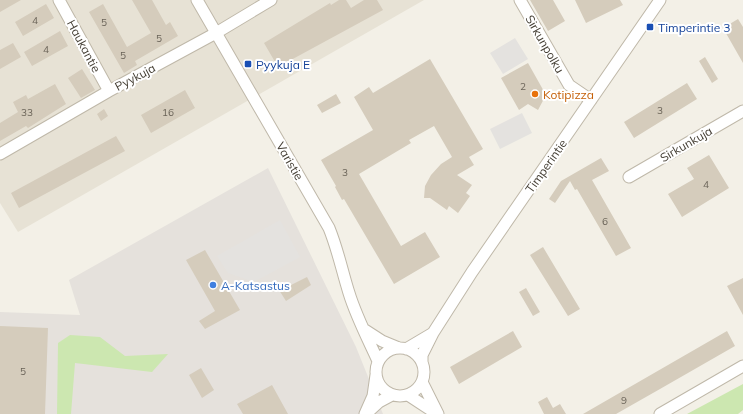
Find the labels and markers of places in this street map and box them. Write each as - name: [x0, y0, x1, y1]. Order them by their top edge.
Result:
- place label: Timperintie 3: [658, 20, 731, 35]
- marker: Timperintie 3: [645, 22, 655, 32]
- place label: Pyykuja E: [256, 57, 310, 72]
- marker: Pyykuja E: [243, 59, 253, 69]
- place label: Kotipizza: [543, 87, 594, 102]
- marker: Kotipizza: [530, 89, 540, 99]
- place label: A-Katsastus: [221, 278, 290, 293]
- marker: A-Katsastus: [208, 280, 218, 290]

